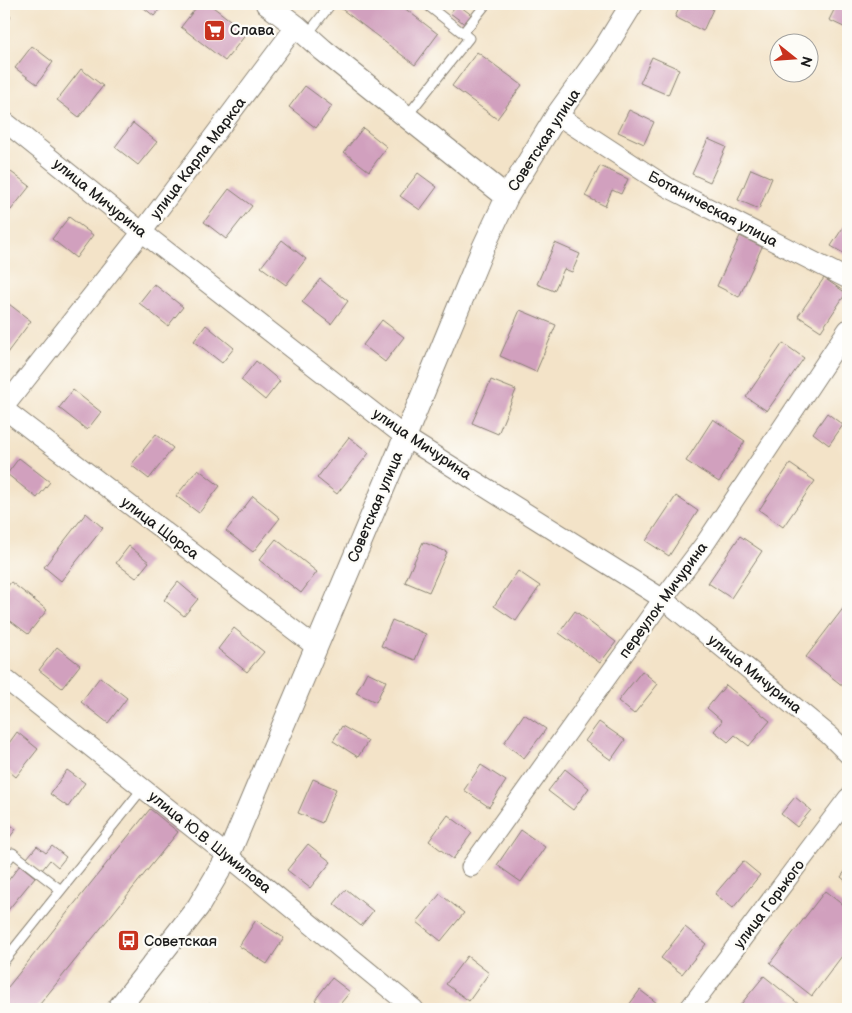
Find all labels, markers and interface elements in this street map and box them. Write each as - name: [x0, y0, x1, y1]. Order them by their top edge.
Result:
- supermarket icon: Слава: [202, 18, 226, 42]
- place label: Слава: [230, 21, 274, 40]
- north arrow: [770, 32, 820, 82]
- text: N: [796, 54, 816, 69]
- street label: Советская улица: [504, 85, 585, 195]
- street label: улица Карла Маркса: [146, 94, 250, 223]
- street label: улица Мичурина: [49, 155, 151, 242]
- street label: Ботаническая улица: [645, 167, 781, 252]
- street label: улица Мичурина: [369, 404, 475, 485]
- street label: Советская улица: [344, 449, 407, 566]
- street label: улица Щорса: [117, 493, 203, 564]
- street label: переулок Мичурина: [615, 538, 712, 662]
- street label: улица Мичурина: [704, 631, 806, 718]
- street label: улица Ю.В. Шумилова: [144, 787, 275, 898]
- street label: улица Горького: [730, 856, 809, 953]
- bus stop icon: Советская: [116, 929, 140, 953]
- place label: Советская: [144, 932, 217, 951]

